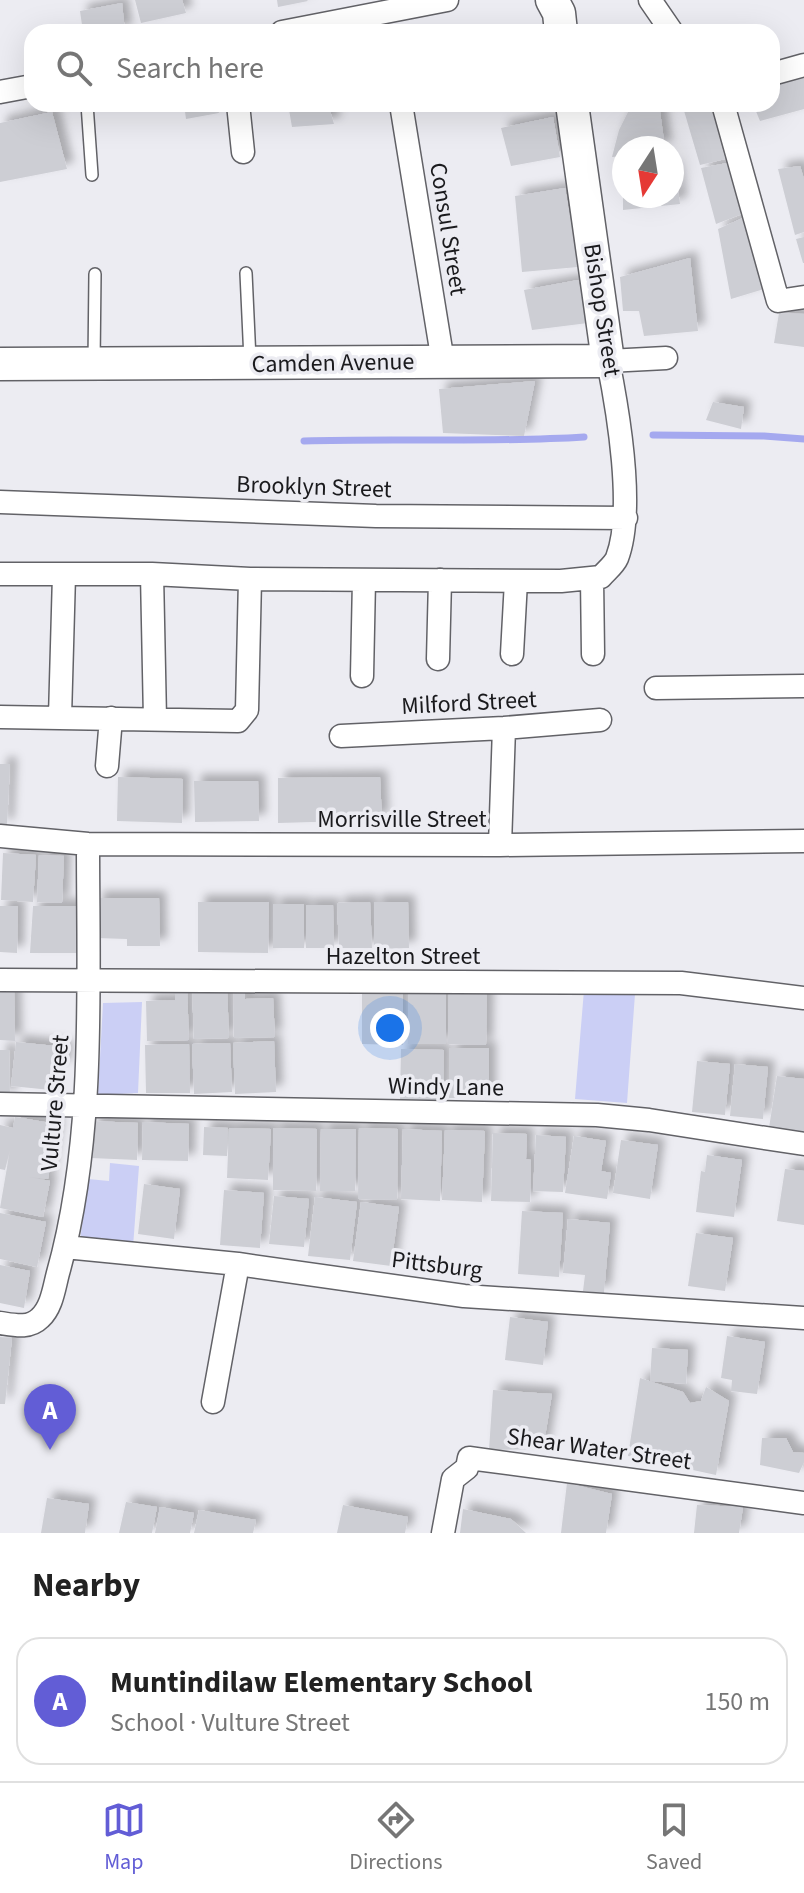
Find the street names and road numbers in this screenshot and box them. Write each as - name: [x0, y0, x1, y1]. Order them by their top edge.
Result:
- street label: Consul Street: [420, 160, 476, 298]
- street label: Bishop Street: [574, 241, 630, 379]
- street label: Camden Avenue: [251, 344, 415, 382]
- street label: Brooklyn Street: [236, 467, 392, 507]
- street label: Milford Street: [400, 682, 538, 724]
- street label: Morrisville Street: [317, 802, 487, 837]
- street label: Hazelton Street: [326, 939, 480, 974]
- street label: Vulture Street: [32, 1033, 78, 1173]
- street label: Windy Lane: [388, 1068, 504, 1106]
- street label: Pittsburg: [389, 1242, 485, 1288]
- street label: Shear Water Street: [505, 1419, 693, 1479]

